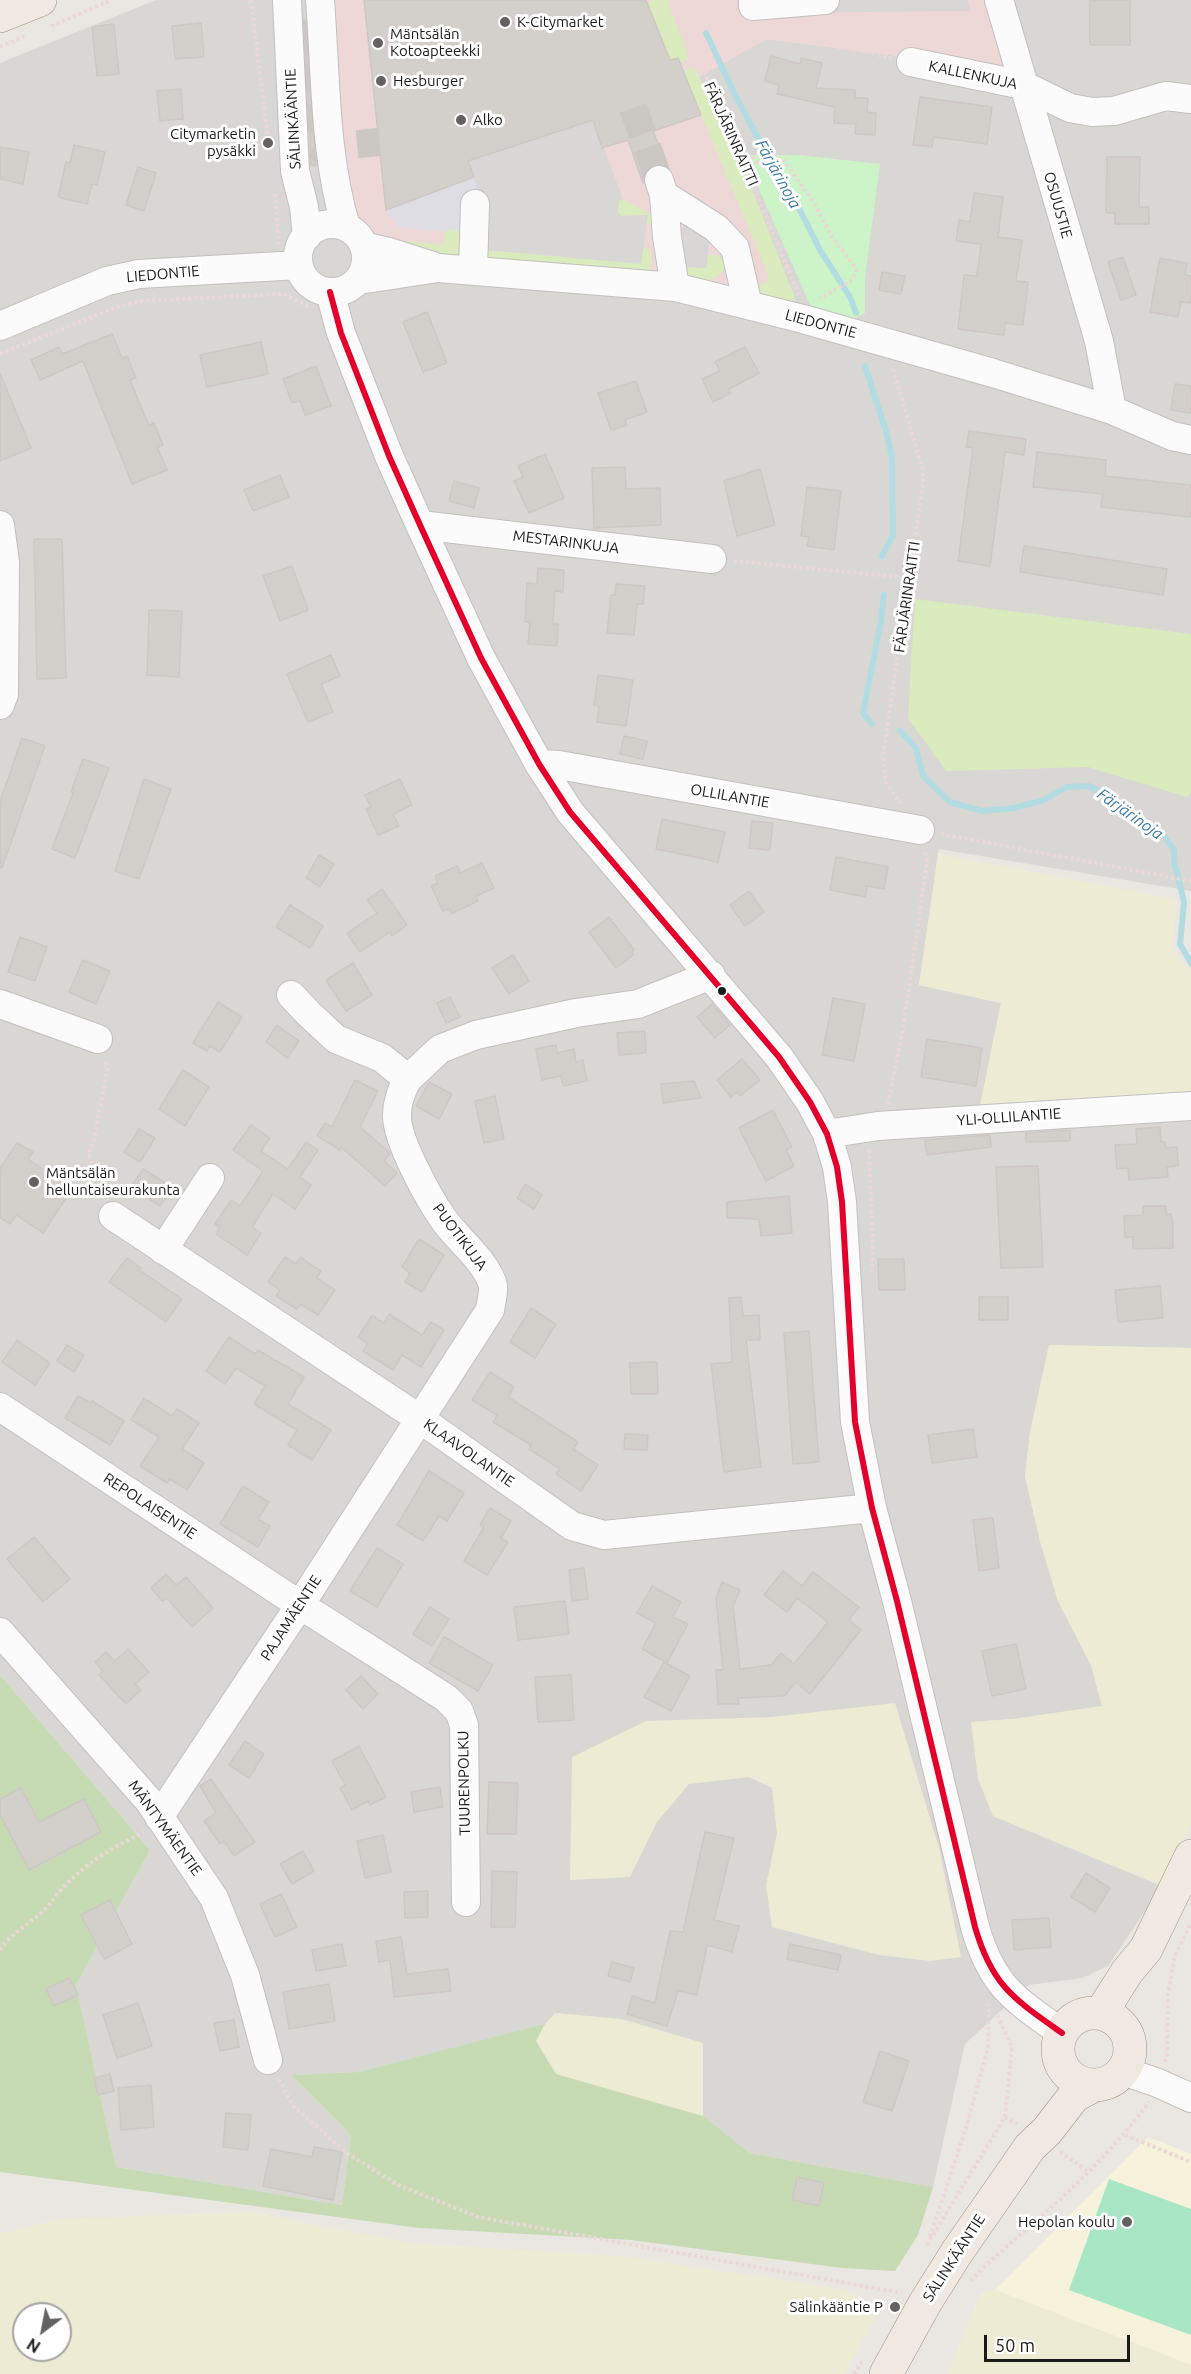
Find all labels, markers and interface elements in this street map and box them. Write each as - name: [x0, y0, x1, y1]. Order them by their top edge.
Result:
- place label: K-Citymarket: [517, 13, 604, 31]
- marker: K-Citymarket: [498, 15, 512, 29]
- place label: Mäntsälän Kotoapteekki: [390, 25, 480, 60]
- marker: Mäntsälän Kotoapteekki: [371, 36, 385, 50]
- street label: KALLENKUJA: [927, 57, 1019, 93]
- street label: SÄLINKÄÄNTIE: [281, 68, 305, 170]
- place label: Hesburger: [393, 72, 464, 90]
- marker: Hesburger: [374, 74, 388, 88]
- street label: FÄRJÄRINRAITTI: [700, 79, 762, 189]
- place label: Alko: [473, 111, 503, 129]
- marker: Alko: [454, 113, 468, 127]
- place label: Citymarketin pysäkki: [170, 125, 256, 160]
- marker: Citymarketin pysäkki: [261, 136, 275, 150]
- water label: Färjärinoja: [751, 136, 805, 212]
- street label: OSUUSTIE: [1040, 170, 1076, 240]
- street label: LIEDONTIE: [126, 262, 200, 286]
- street label: LIEDONTIE: [783, 306, 859, 342]
- street label: MESTARINKUJA: [512, 527, 620, 557]
- street label: FÄRJÄRINRAITTI: [890, 540, 924, 654]
- street label: OLLILANTIE: [689, 780, 771, 812]
- water label: Färjärinoja: [1093, 784, 1167, 844]
- unlabelled marker: [716, 985, 728, 997]
- street label: YLI-OLLILANTIE: [956, 1104, 1062, 1130]
- place label: Mäntsälän helluntaiseurakunta: [46, 1164, 180, 1199]
- marker: Mäntsälän helluntaiseurakunta: [27, 1175, 41, 1189]
- street label: PUOTIKUJA: [429, 1200, 491, 1274]
- street label: KLAAVOLANTIE: [420, 1415, 518, 1491]
- street label: REPOLAISENTIE: [100, 1469, 200, 1543]
- street label: PAJAMÄENTIE: [257, 1572, 325, 1664]
- street label: TUURENPOLKU: [454, 1730, 474, 1836]
- street label: MÄNTYMÄENTIE: [124, 1777, 206, 1879]
- street label: SÄLINKÄÄNTIE: [919, 2211, 989, 2305]
- place label: Hepolan koulu: [1018, 2213, 1115, 2231]
- marker: Hepolan koulu: [1120, 2215, 1134, 2229]
- place label: Sälinkääntie P: [790, 2298, 883, 2316]
- marker: Sälinkääntie P: [888, 2300, 902, 2314]
- north arrow: [12, 2302, 72, 2362]
- scale bar: [987, 2323, 1132, 2361]
- text: N: [24, 2335, 43, 2356]
- text: 50 m: [995, 2335, 1035, 2355]

